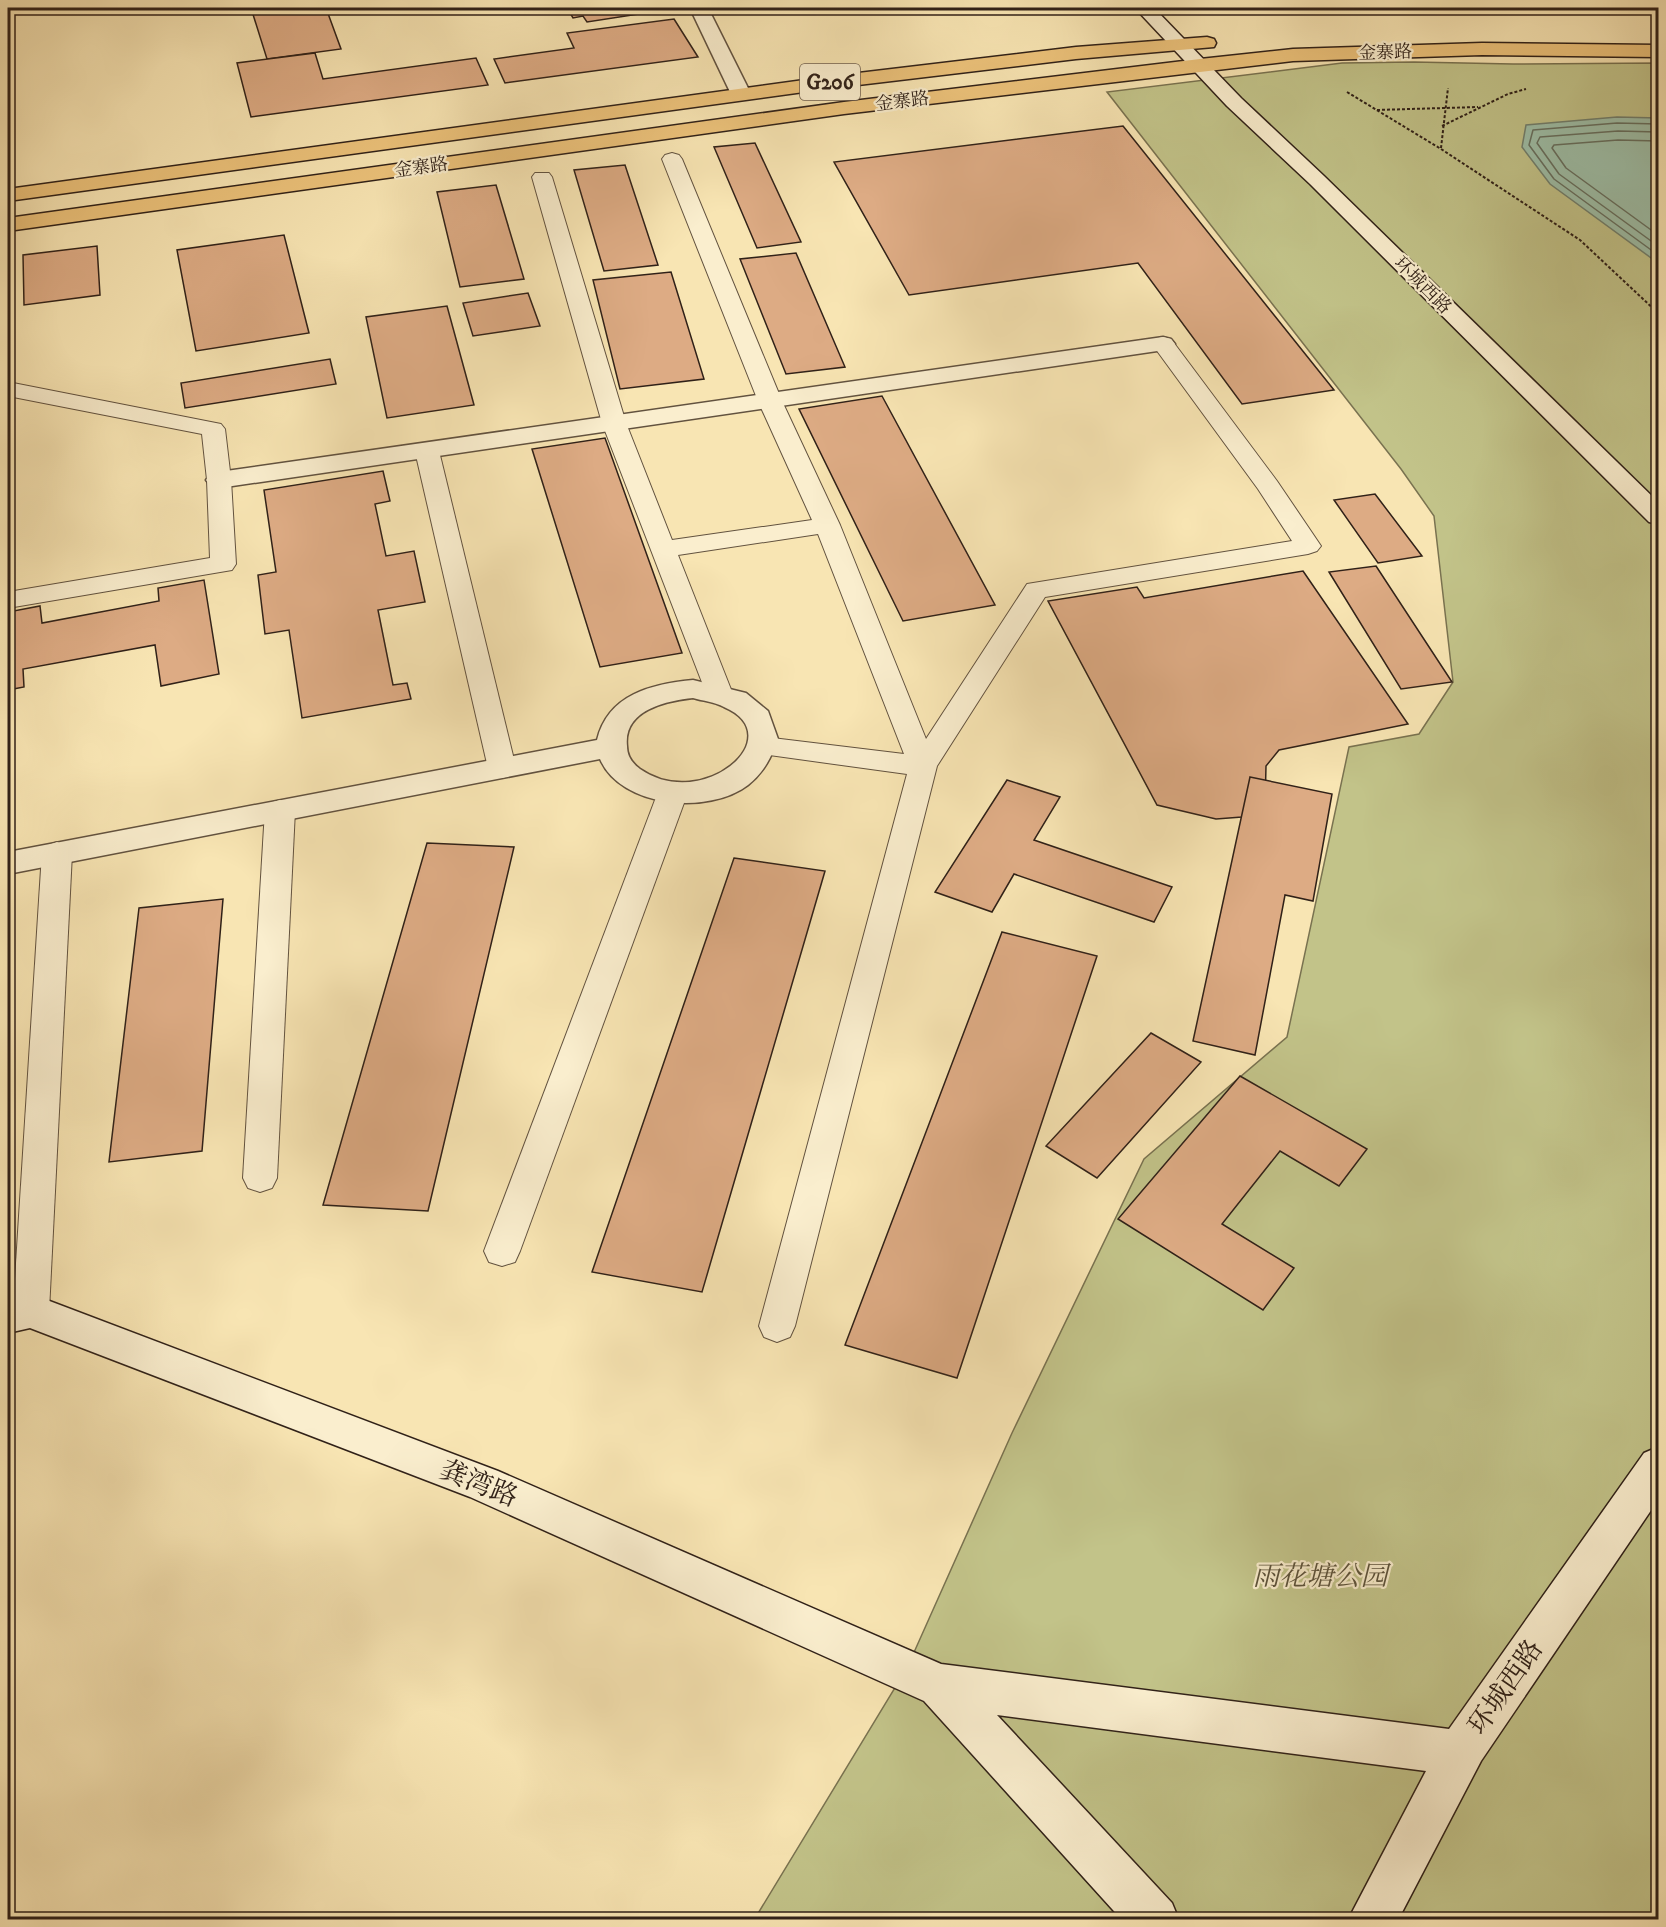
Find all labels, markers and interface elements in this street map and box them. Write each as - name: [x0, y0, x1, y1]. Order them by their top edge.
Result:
- street label: 金寨路: [1358, 41, 1412, 65]
- road number: G206: [800, 64, 860, 100]
- street label: 金寨路: [874, 88, 930, 116]
- street label: 金寨路: [393, 153, 449, 183]
- street label: 环城西路: [1389, 252, 1456, 319]
- street label: 龚湾路: [435, 1453, 523, 1515]
- park label: 雨花塘公园: [1253, 1560, 1391, 1594]
- street label: 环城西路: [1461, 1634, 1551, 1742]

